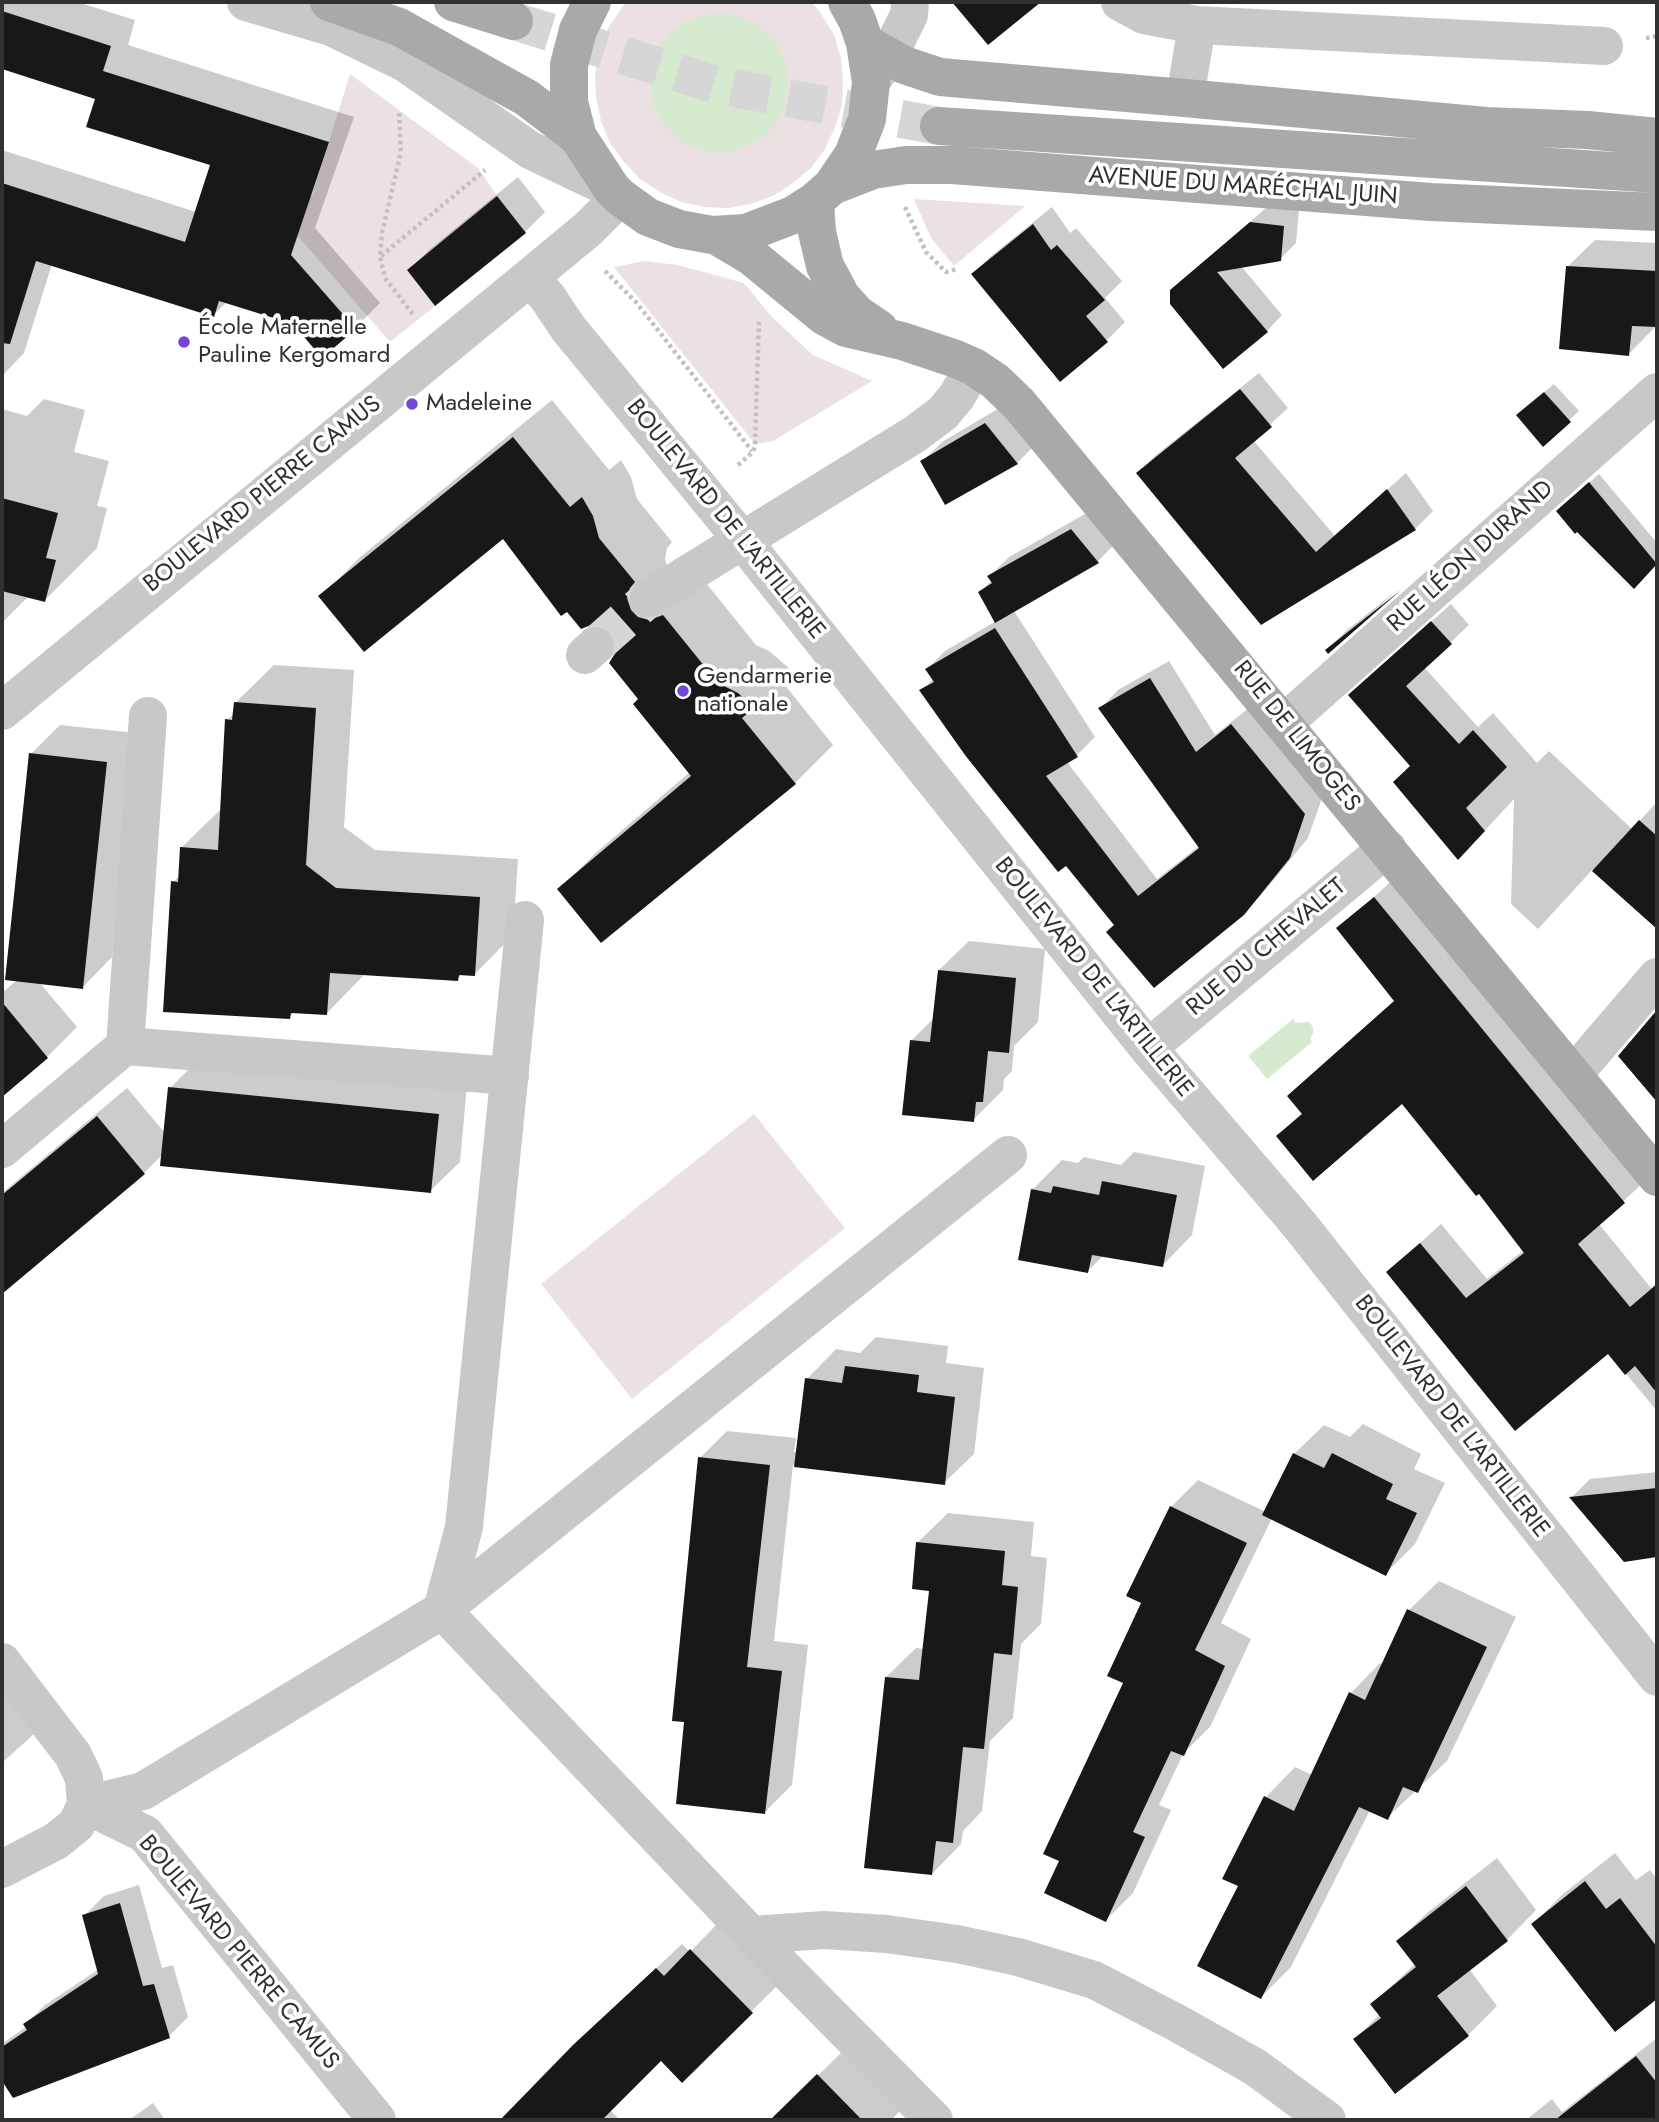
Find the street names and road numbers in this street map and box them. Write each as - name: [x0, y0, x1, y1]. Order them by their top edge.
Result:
- street label: AVENUE DU MARÉCHAL JUIN: [1088, 162, 1398, 212]
- street label: BOULEVARD PIERRE CAMUS: [139, 390, 387, 600]
- street label: BOULEVARD DE L'ARTILLERIE: [619, 394, 831, 646]
- street label: RUE LÉON DURAND: [1382, 475, 1560, 639]
- street label: RUE DE LIMOGES: [1226, 656, 1366, 818]
- street label: BOULEVARD DE L'ARTILLERIE: [987, 852, 1199, 1104]
- street label: RUE DU CHEVALET: [1182, 873, 1352, 1023]
- street label: BOULEVARD DE L'ARTILLERIE: [1347, 1290, 1555, 1544]
- street label: BOULEVARD PIERRE CAMUS: [132, 1830, 344, 2076]

